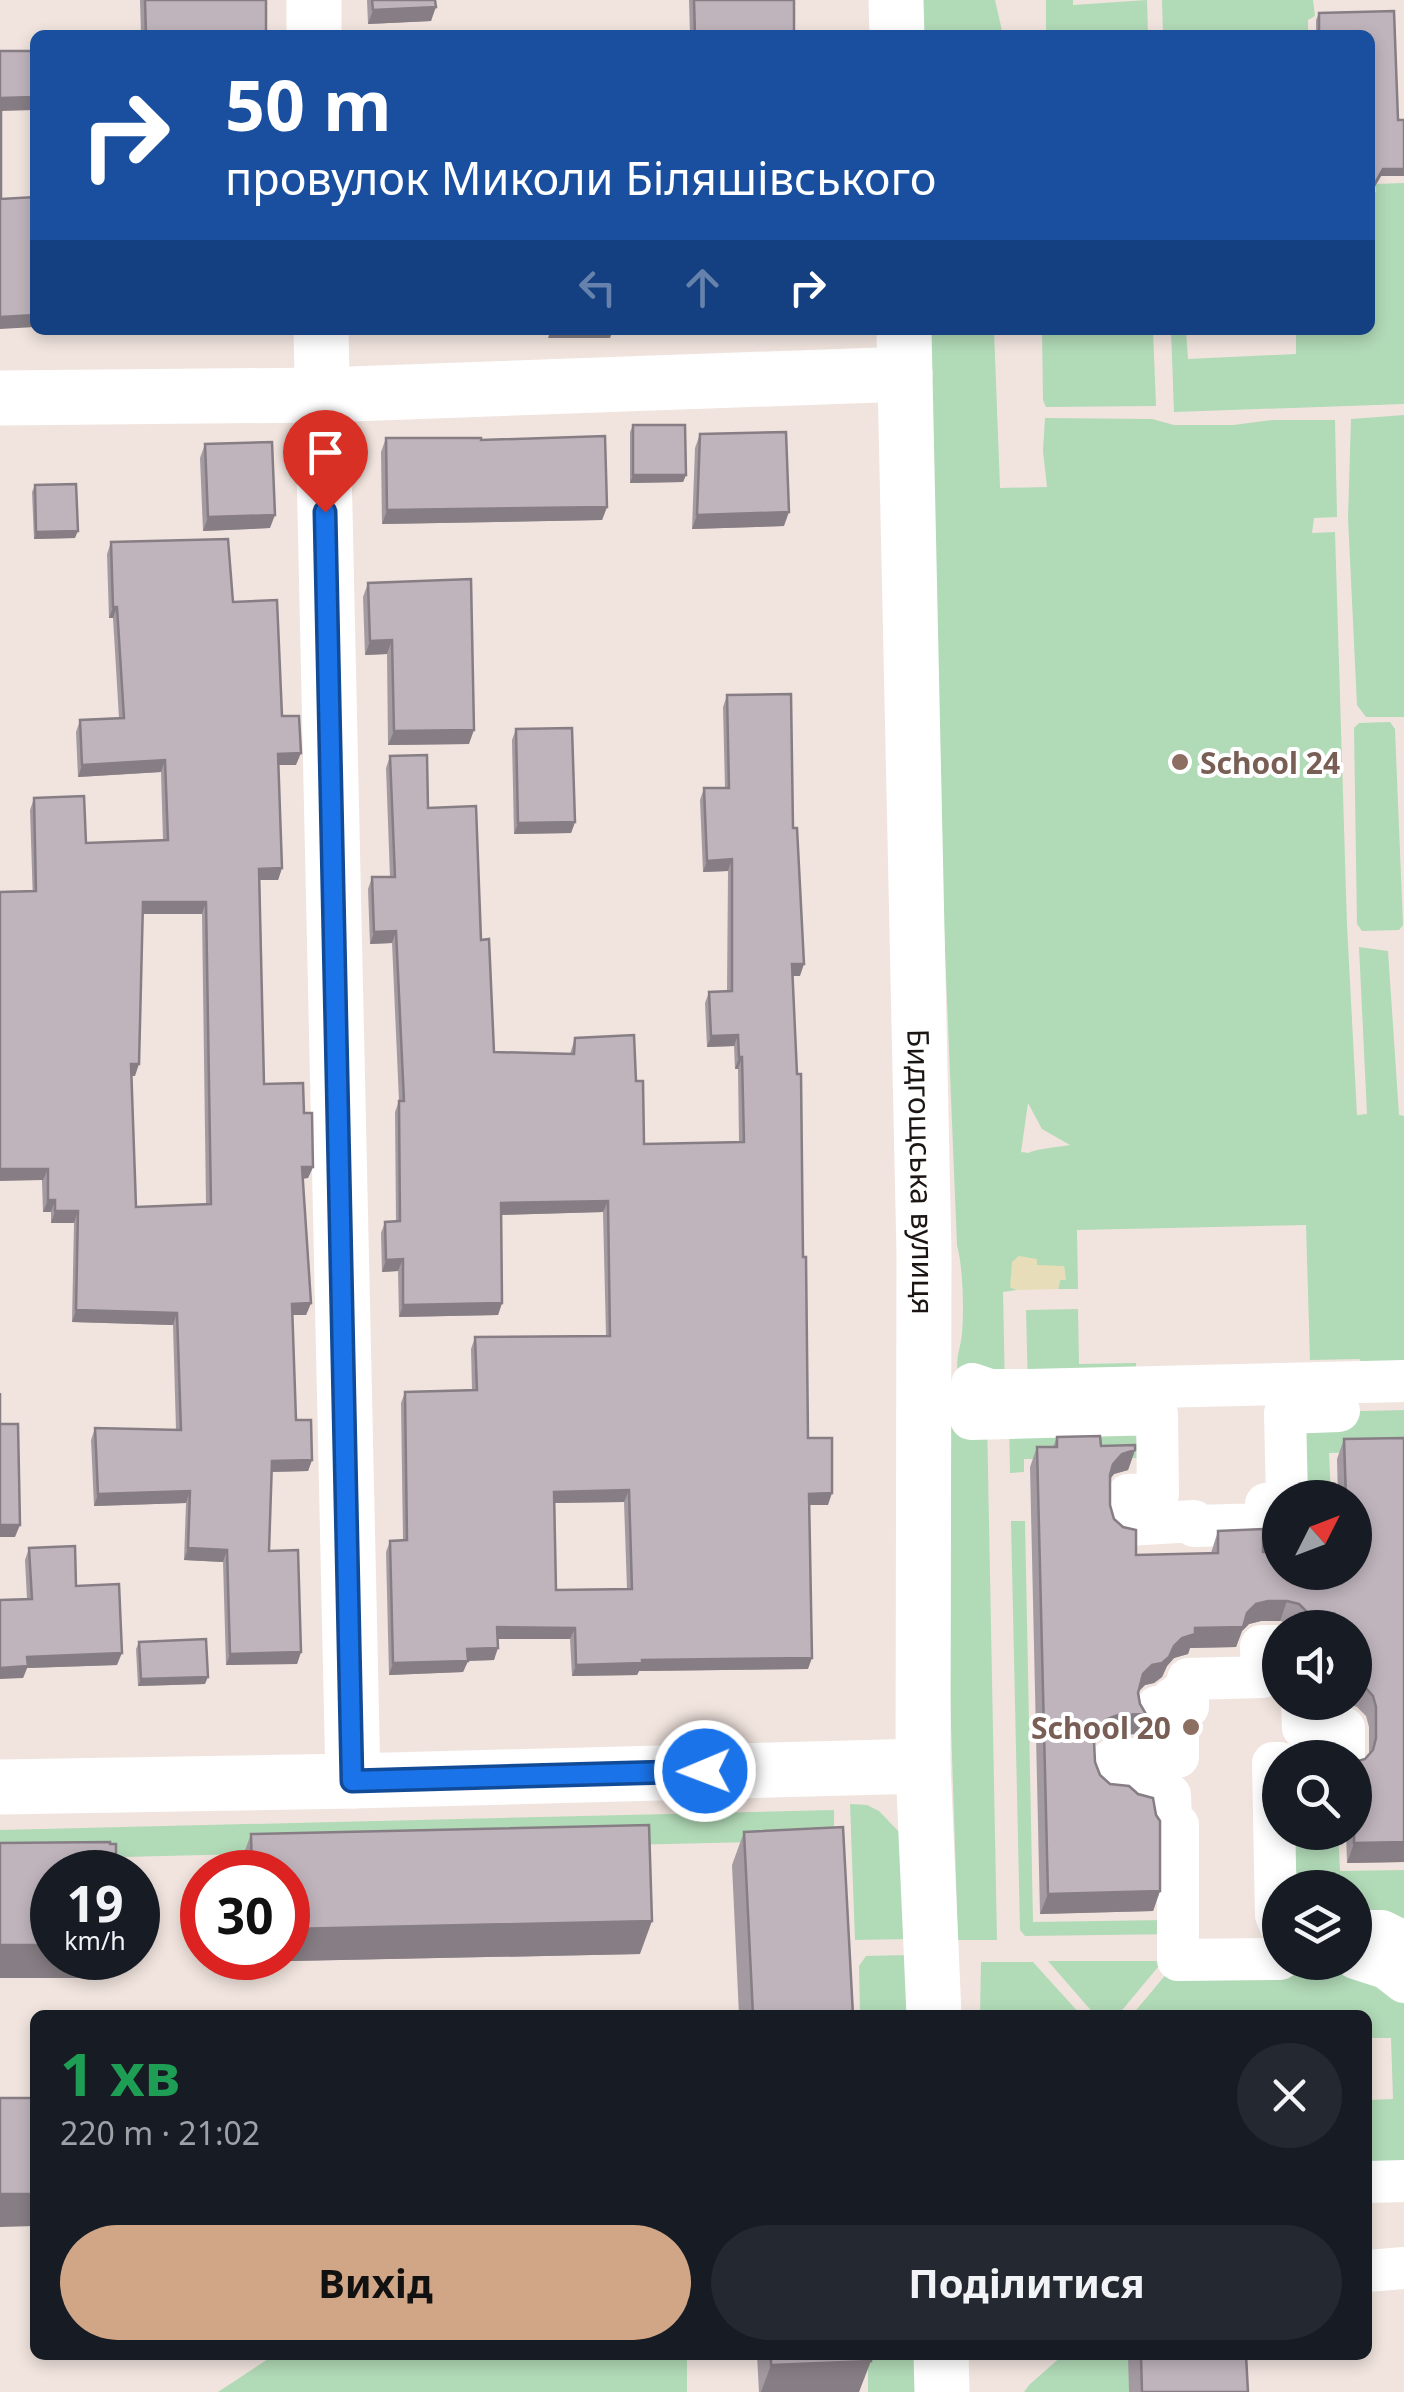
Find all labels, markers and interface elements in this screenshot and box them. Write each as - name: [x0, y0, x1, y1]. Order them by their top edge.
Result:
- text: 50 m: [225, 56, 392, 152]
- icon: right: [60, 70, 190, 200]
- text: провулок Миколи Біляшівського: [225, 147, 937, 208]
- icon: left: [570, 260, 625, 315]
- icon: ahead: [675, 260, 730, 315]
- icon: right: [780, 260, 835, 315]
- pin: [283, 410, 368, 513]
- icon: arrive: [298, 425, 353, 480]
- place label: School 24: [1200, 742, 1340, 783]
- marker: School 24: [1169, 751, 1191, 773]
- street label: Бидгощська вулиця: [899, 1028, 945, 1315]
- north arrow: [1262, 1480, 1372, 1590]
- map controls: [1262, 1480, 1372, 1980]
- button: sound: [1262, 1610, 1372, 1720]
- place label: School 20: [1031, 1707, 1171, 1748]
- marker: School 20: [1180, 1716, 1202, 1738]
- position arrow: [653, 1719, 757, 1823]
- button: search: [1262, 1740, 1372, 1850]
- speed limit sign: 30: [180, 1850, 310, 1980]
- text: 19: [66, 1869, 124, 1937]
- button: layers: [1262, 1870, 1372, 1980]
- text: km/h: [64, 1923, 126, 1957]
- text: 1 хв: [60, 2032, 180, 2114]
- button: close: [1237, 2043, 1342, 2148]
- text: 220 m · 21:02: [60, 2111, 260, 2154]
- button: Вихід: [60, 2225, 691, 2340]
- button: Поділитися: [711, 2225, 1342, 2340]

